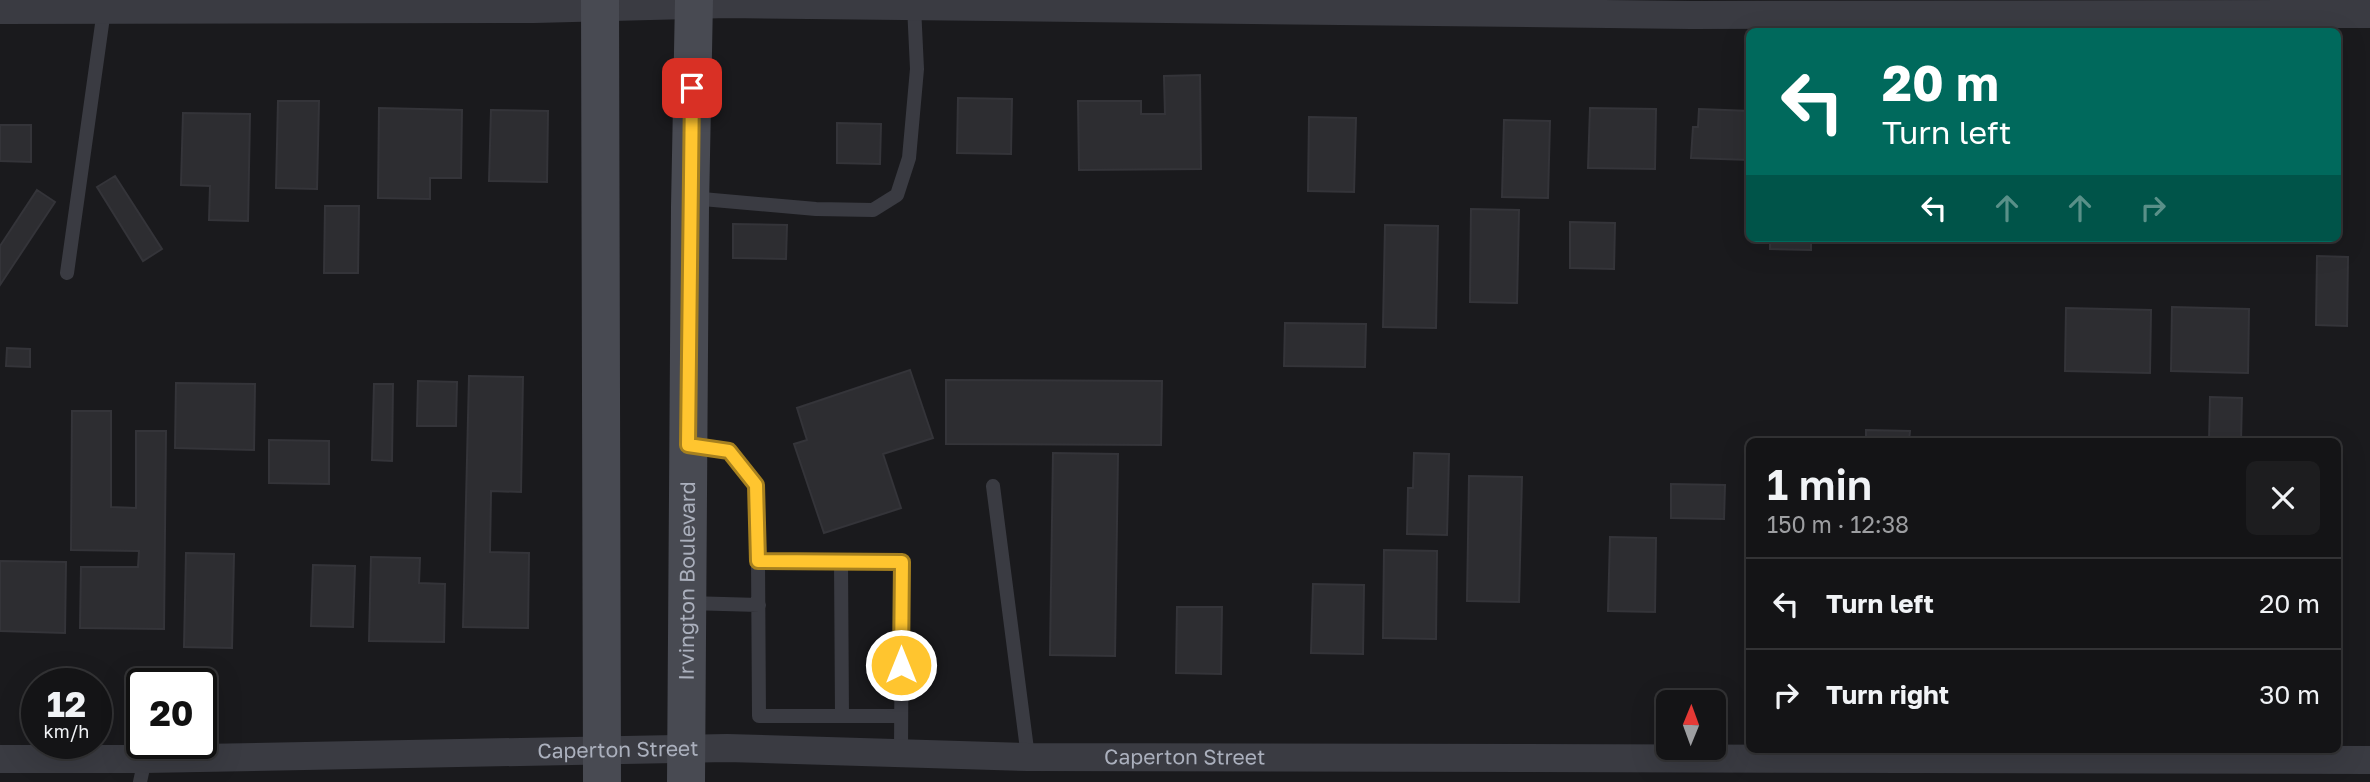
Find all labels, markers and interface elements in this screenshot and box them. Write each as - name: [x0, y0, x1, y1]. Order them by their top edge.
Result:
- text: 20 m: [1882, 53, 1999, 112]
- icon: left: [1767, 56, 1858, 147]
- pin: [662, 58, 722, 118]
- icon: arrive: [673, 69, 711, 107]
- text: Turn left: [1882, 113, 2011, 151]
- icon: left: [1915, 189, 1953, 227]
- icon: ahead: [1988, 189, 2026, 227]
- icon: ahead: [2061, 189, 2099, 227]
- icon: right: [2134, 189, 2172, 227]
- text: 1 min: [1767, 459, 1872, 509]
- button: close: [2246, 461, 2320, 535]
- street label: Irvington Boulevard: [673, 481, 700, 681]
- text: 150 m · 12:38: [1767, 510, 1909, 538]
- icon: left: [1767, 585, 1805, 623]
- text: Turn left: [1826, 588, 1934, 619]
- text: 20 m: [2259, 588, 2320, 619]
- position arrow: [864, 628, 938, 702]
- speed limit sign: 20: [126, 668, 217, 759]
- icon: right: [1767, 676, 1805, 714]
- text: Turn right: [1826, 679, 1949, 710]
- text: 30 m: [2259, 679, 2320, 710]
- text: 12: [47, 683, 86, 725]
- north arrow: [1656, 690, 1726, 760]
- map controls: [1656, 690, 1726, 760]
- text: km/h: [44, 720, 89, 742]
- street label: Caperton Street: [537, 735, 699, 764]
- street label: Caperton Street: [1104, 743, 1265, 770]

